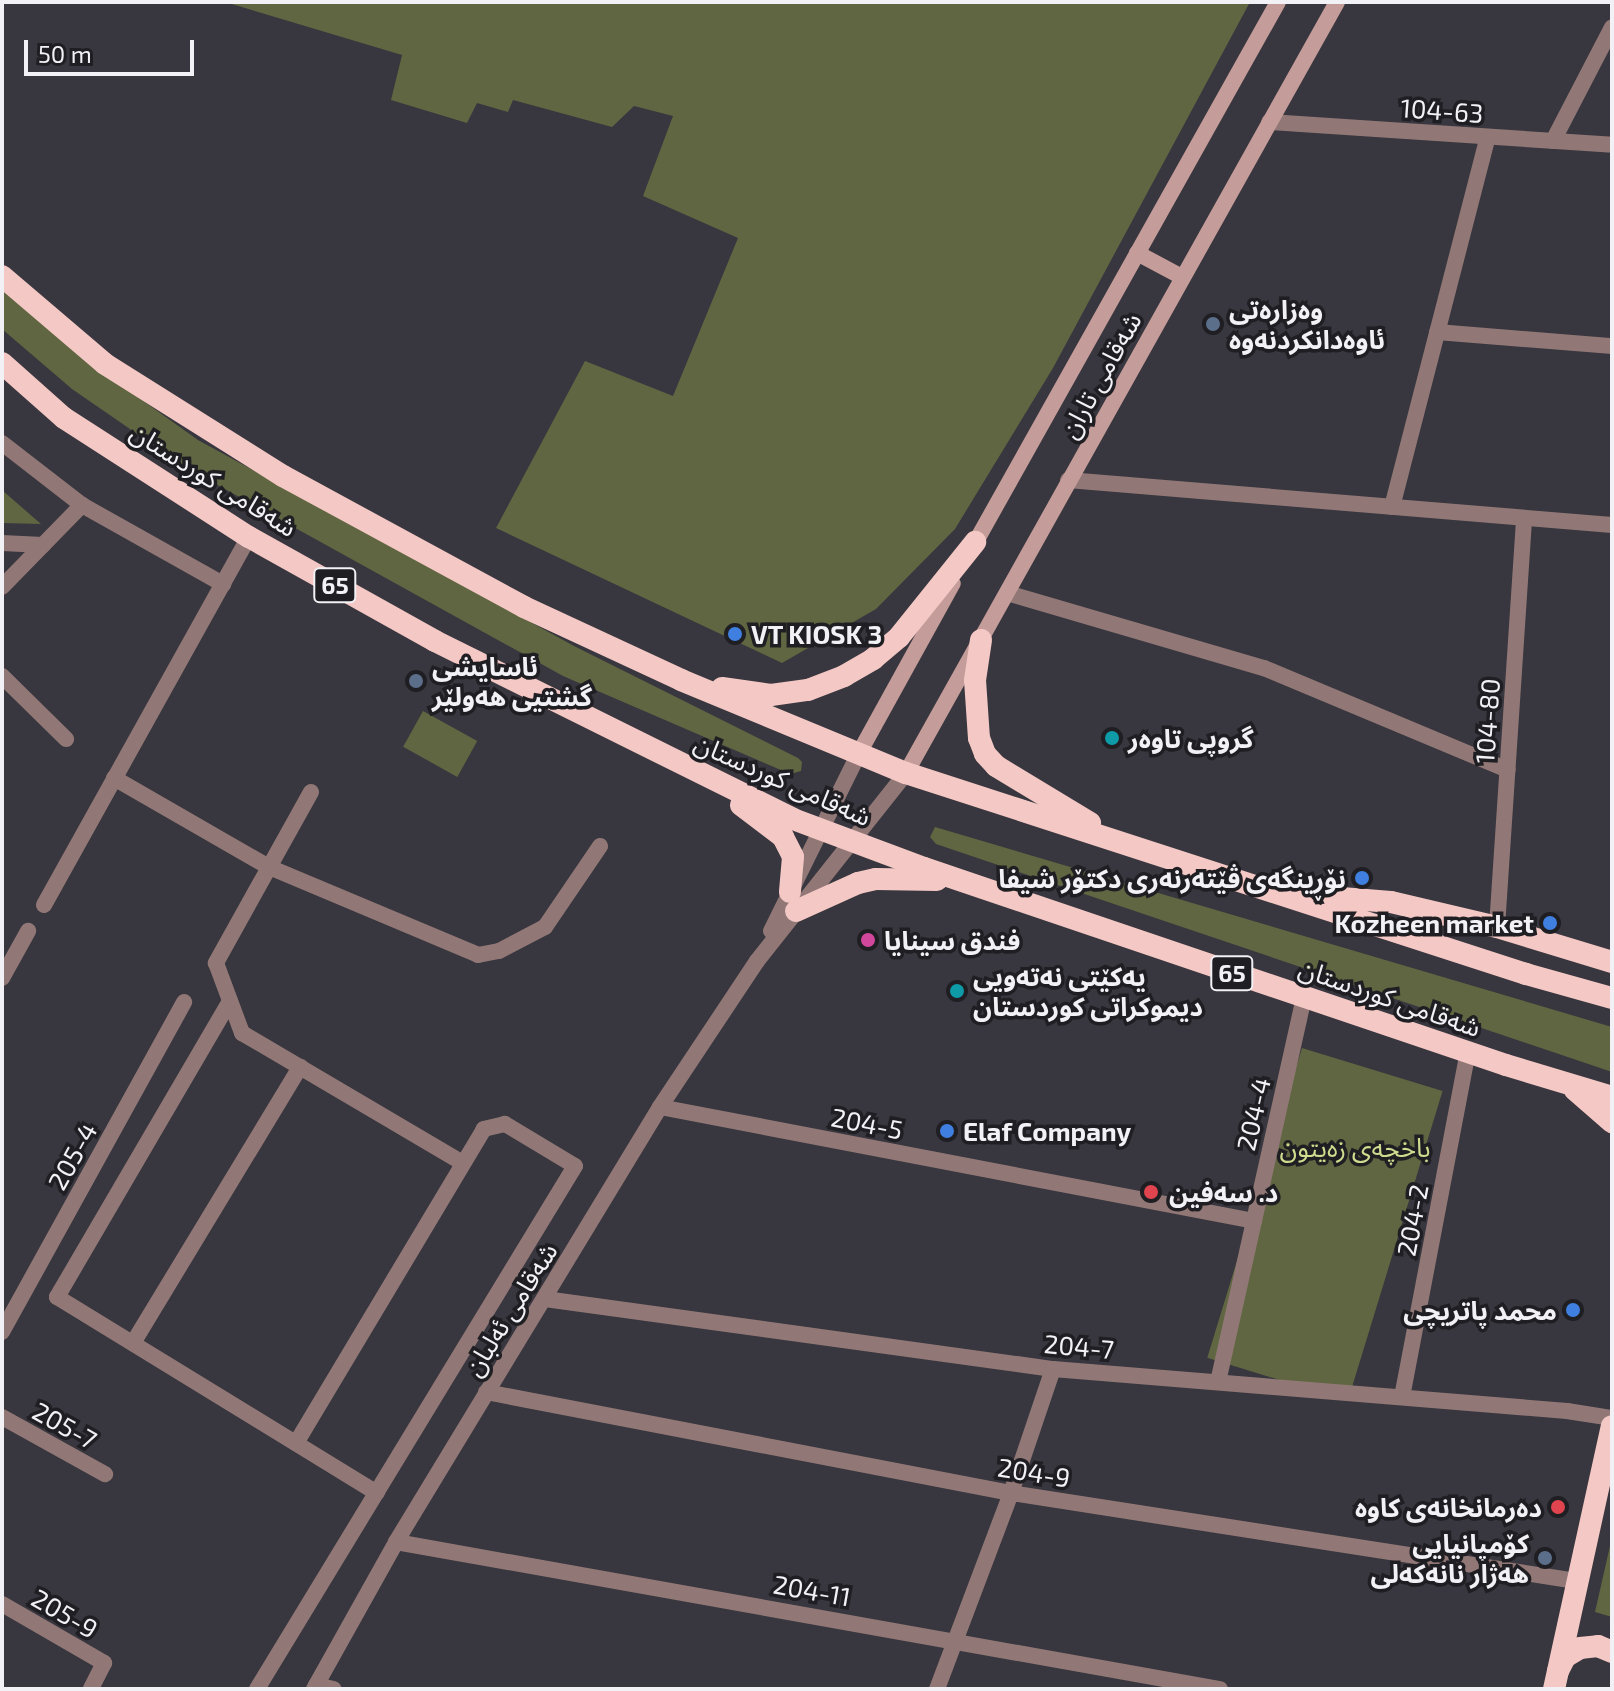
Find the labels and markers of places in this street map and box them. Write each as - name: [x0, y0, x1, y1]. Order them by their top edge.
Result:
- place label: وەزارەتی ئاوەدانکردنەوە: [1229, 293, 1385, 354]
- marker: وەزارەتی ئاوەدانکردنەوە: [1204, 315, 1222, 333]
- place label: VT KIOSK 3: [751, 618, 883, 650]
- marker: VT KIOSK 3: [726, 625, 744, 643]
- place label: ئاسایشی گشتیی هەولێر: [432, 650, 592, 712]
- marker: ئاسایشی گشتیی هەولێر: [407, 672, 425, 690]
- place label: گروپی تاوەر: [1128, 722, 1254, 754]
- marker: گروپی تاوەر: [1103, 729, 1121, 747]
- place label: نۆڕینگەی ڤێتەرنەری دکتۆر شیفا: [998, 862, 1346, 894]
- marker: نۆڕینگەی ڤێتەرنەری دکتۆر شیفا: [1353, 869, 1371, 887]
- place label: Kozheen market: [1335, 907, 1534, 939]
- marker: Kozheen market: [1541, 914, 1559, 932]
- place label: فندق سينايا: [884, 924, 1020, 956]
- marker: فندق سينايا: [859, 931, 877, 949]
- place label: یه‌كێتی نه‌ته‌ویی دیموكراتی كوردستان: [973, 960, 1203, 1022]
- marker: یه‌كێتی نه‌ته‌ویی دیموكراتی كوردستان: [948, 982, 966, 1000]
- place label: Elaf Company: [963, 1115, 1132, 1147]
- marker: Elaf Company: [938, 1122, 956, 1140]
- place label: د. سەفین: [1169, 1176, 1278, 1208]
- marker: د. سەفین: [1140, 1181, 1162, 1203]
- place label: محمد پاتریچی: [1403, 1294, 1557, 1326]
- marker: محمد پاتریچی: [1564, 1301, 1582, 1319]
- place label: دەرمانخانەی کاوە: [1355, 1491, 1542, 1523]
- marker: دەرمانخانەی کاوە: [1549, 1498, 1567, 1516]
- place label: كۆمپانیایی هه‌ژار نانه‌كه‌لی: [1371, 1527, 1529, 1588]
- marker: كۆمپانیایی هه‌ژار نانه‌كه‌لی: [1536, 1549, 1554, 1567]

